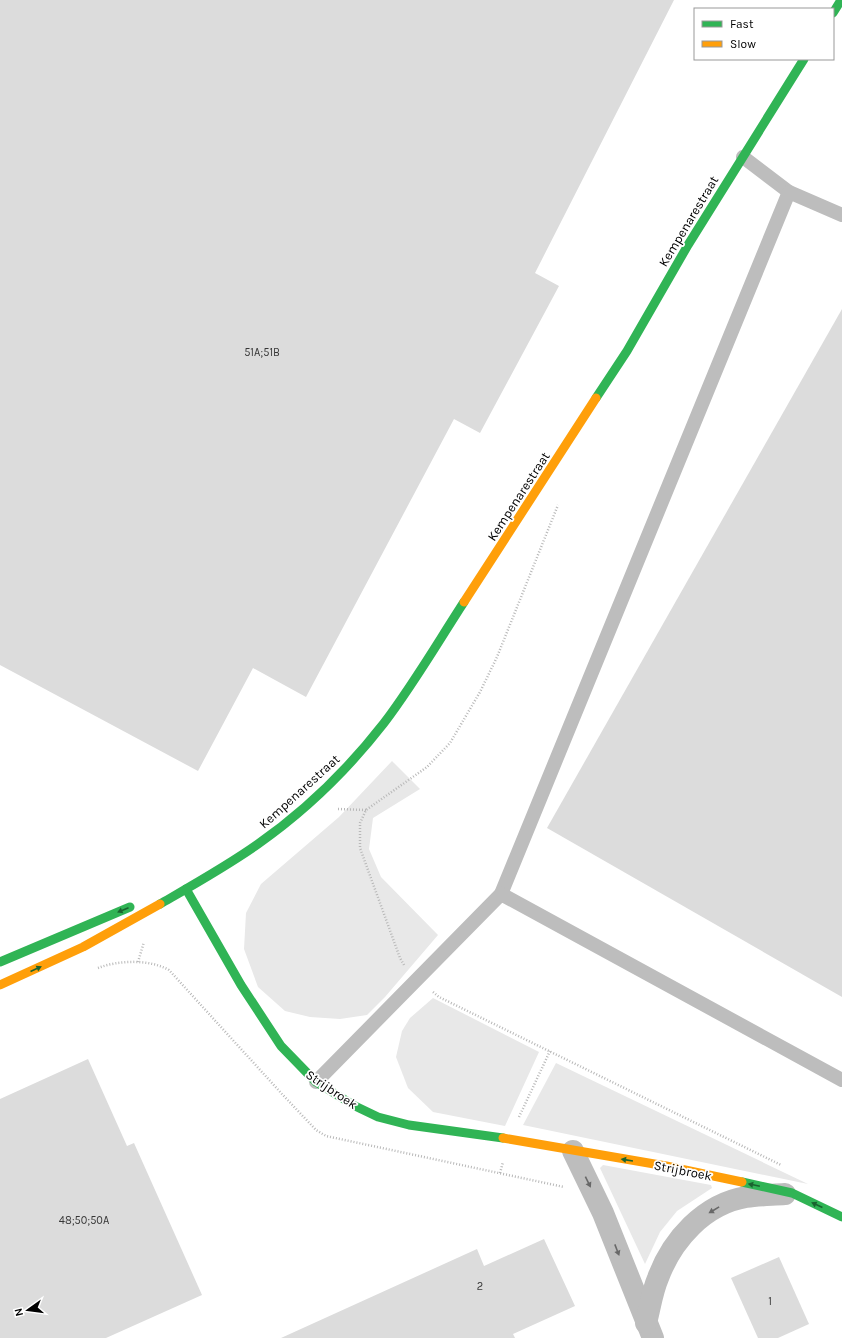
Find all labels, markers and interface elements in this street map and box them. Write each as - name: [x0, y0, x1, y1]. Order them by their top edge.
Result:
- legend: [694, 8, 834, 60]
- text: Fast: [730, 17, 754, 31]
- text: Slow: [730, 37, 756, 51]
- street label: Kempenarestraat: [655, 173, 721, 269]
- house number: 51A;51B: [244, 346, 280, 359]
- street label: Kempenarestraat: [484, 449, 553, 544]
- street label: Kempenarestraat: [256, 751, 343, 831]
- one-way arrow: [117, 907, 128, 913]
- one-way arrow: [30, 966, 41, 972]
- street label: Strijbroek: [303, 1067, 360, 1112]
- one-way arrow: [621, 1157, 633, 1163]
- street label: Strijbroek: [653, 1158, 713, 1183]
- one-way arrow: [585, 1177, 591, 1188]
- one-way arrow: [748, 1182, 760, 1188]
- one-way arrow: [811, 1202, 823, 1208]
- one-way arrow: [708, 1206, 720, 1213]
- house number: 48;50;50A: [59, 1214, 110, 1227]
- one-way arrow: [615, 1244, 621, 1256]
- house number: 2: [477, 1280, 483, 1293]
- north arrow: [8, 1290, 48, 1330]
- house number: 1: [768, 1295, 772, 1308]
- text: N: [12, 1307, 26, 1318]

